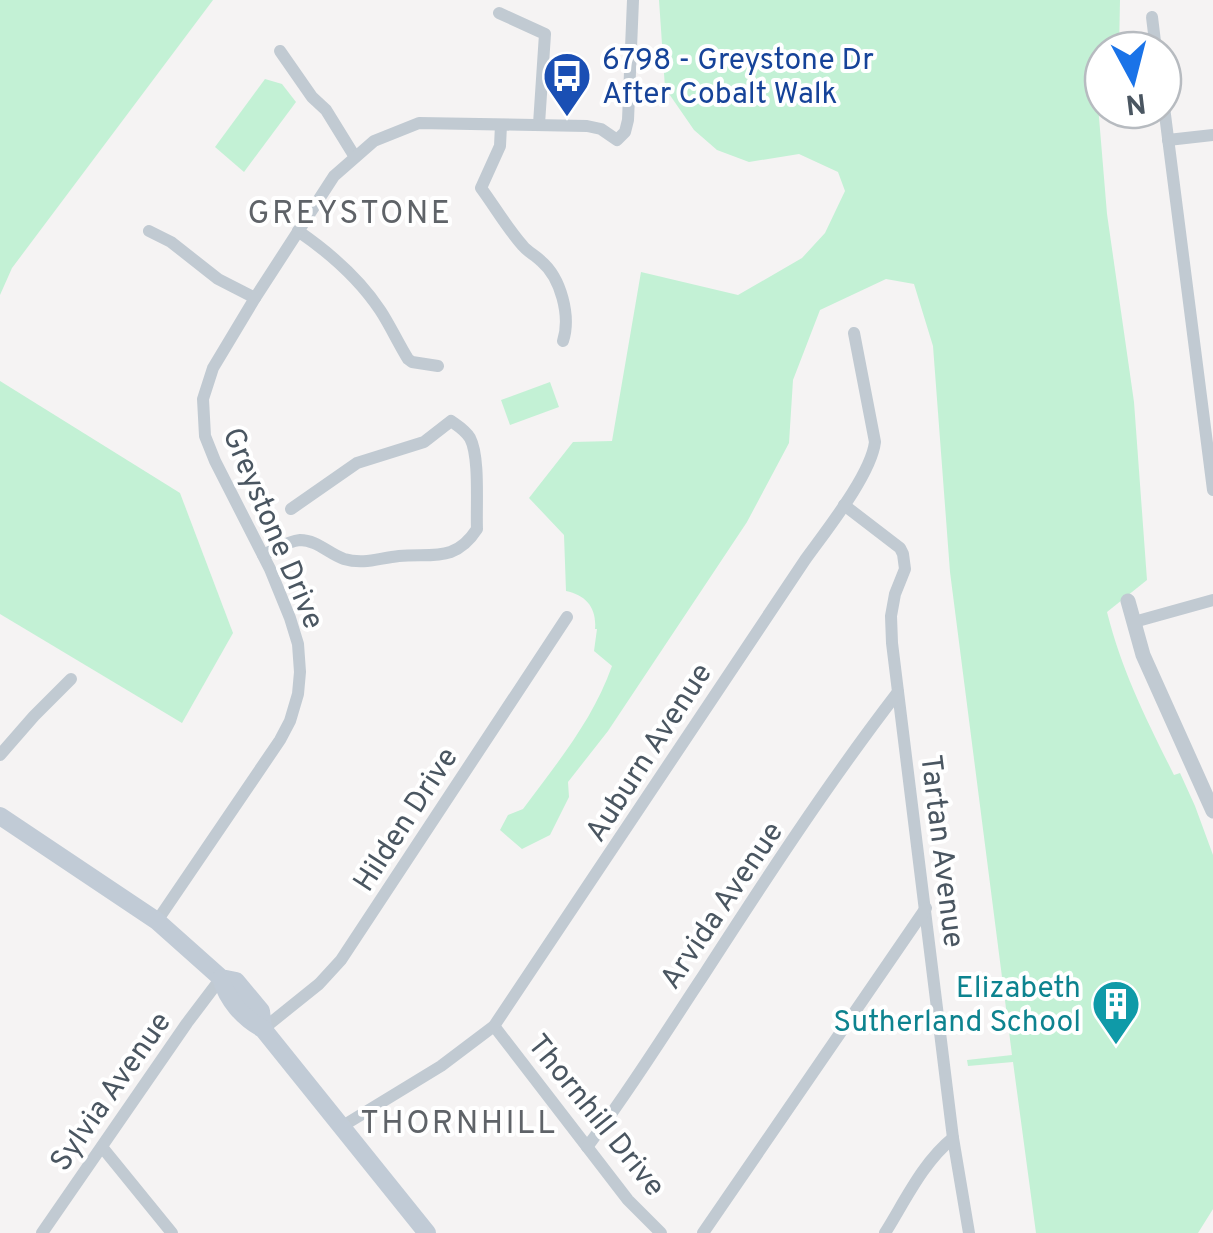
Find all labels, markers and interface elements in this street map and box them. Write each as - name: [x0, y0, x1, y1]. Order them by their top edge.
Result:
- north arrow: [1083, 30, 1183, 130]
- place label: 6798 - Greystone Dr After Cobalt Walk: [602, 43, 874, 114]
- bus stop icon: 6798 - Greystone Dr After Cobalt Walk: [541, 50, 593, 118]
- text: N: [1124, 83, 1148, 121]
- district label: GREYSTONE: [248, 195, 452, 235]
- street label: Greystone Drive: [213, 423, 331, 635]
- street label: Auburn Avenue: [579, 657, 722, 850]
- street label: Hilden Drive: [347, 741, 467, 900]
- street label: Tartan Avenue: [910, 753, 971, 950]
- street label: Arvida Avenue: [653, 816, 793, 997]
- place label: Elizabeth Sutherland School: [833, 971, 1081, 1042]
- building icon: Elizabeth Sutherland School: [1090, 978, 1142, 1046]
- street label: Sylvia Avenue: [44, 1006, 181, 1179]
- street label: Thornhill Drive: [518, 1028, 672, 1205]
- district label: THORNHILL: [360, 1105, 558, 1145]

